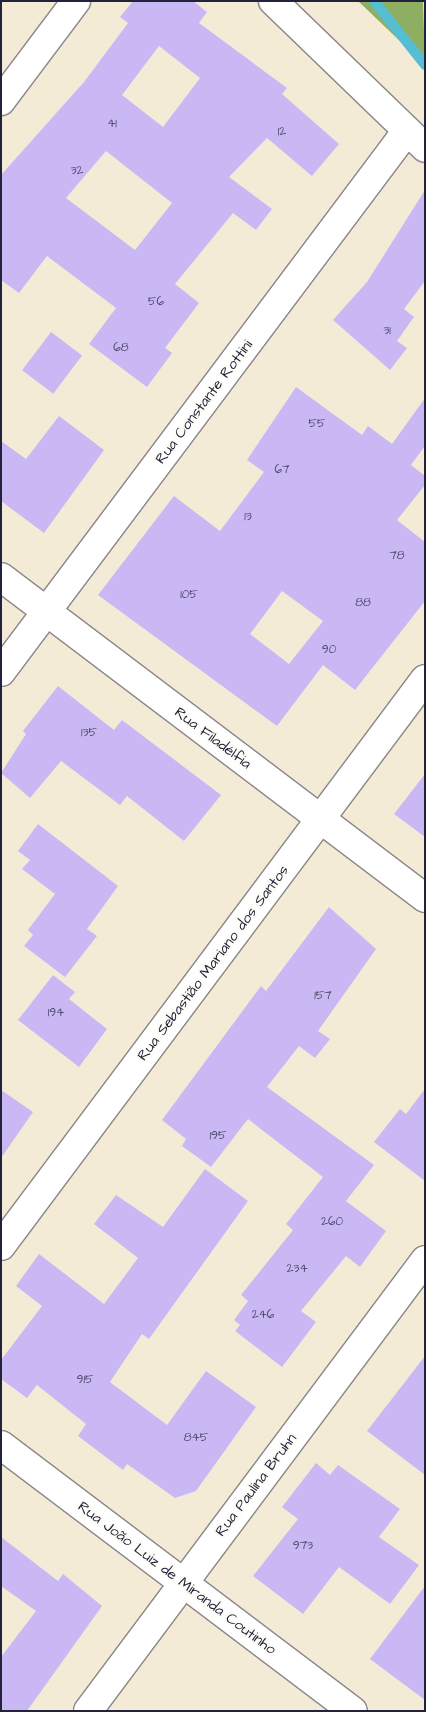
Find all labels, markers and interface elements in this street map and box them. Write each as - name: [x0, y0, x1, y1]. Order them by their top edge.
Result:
- house number: 41: [107, 117, 117, 131]
- house number: 12: [278, 125, 286, 139]
- house number: 32: [71, 164, 83, 178]
- house number: 56: [148, 295, 164, 309]
- house number: 31: [383, 324, 391, 338]
- street label: Rua Constante Rottini: [151, 336, 257, 468]
- house number: 68: [113, 341, 129, 355]
- house number: 55: [309, 417, 325, 431]
- house number: 67: [275, 463, 289, 477]
- house number: 13: [244, 510, 252, 524]
- house number: 78: [389, 549, 405, 563]
- house number: 105: [180, 588, 198, 602]
- house number: 88: [355, 596, 371, 610]
- house number: 90: [322, 643, 336, 657]
- street label: Rua Filadélfia: [171, 703, 255, 773]
- house number: 135: [81, 726, 97, 740]
- street label: Rua Sebastião Mariano dos Santos: [133, 862, 293, 1064]
- house number: 157: [314, 989, 332, 1003]
- house number: 194: [48, 1006, 64, 1020]
- house number: 195: [210, 1129, 226, 1143]
- house number: 260: [321, 1215, 343, 1229]
- house number: 234: [286, 1262, 308, 1276]
- house number: 246: [252, 1308, 274, 1322]
- house number: 915: [77, 1373, 93, 1387]
- street label: Rua Paulina Bruhn: [211, 1430, 301, 1540]
- house number: 845: [184, 1431, 208, 1445]
- street label: Rua João Luiz de Miranda Coutinho: [74, 1497, 280, 1659]
- house number: 973: [293, 1539, 313, 1553]

